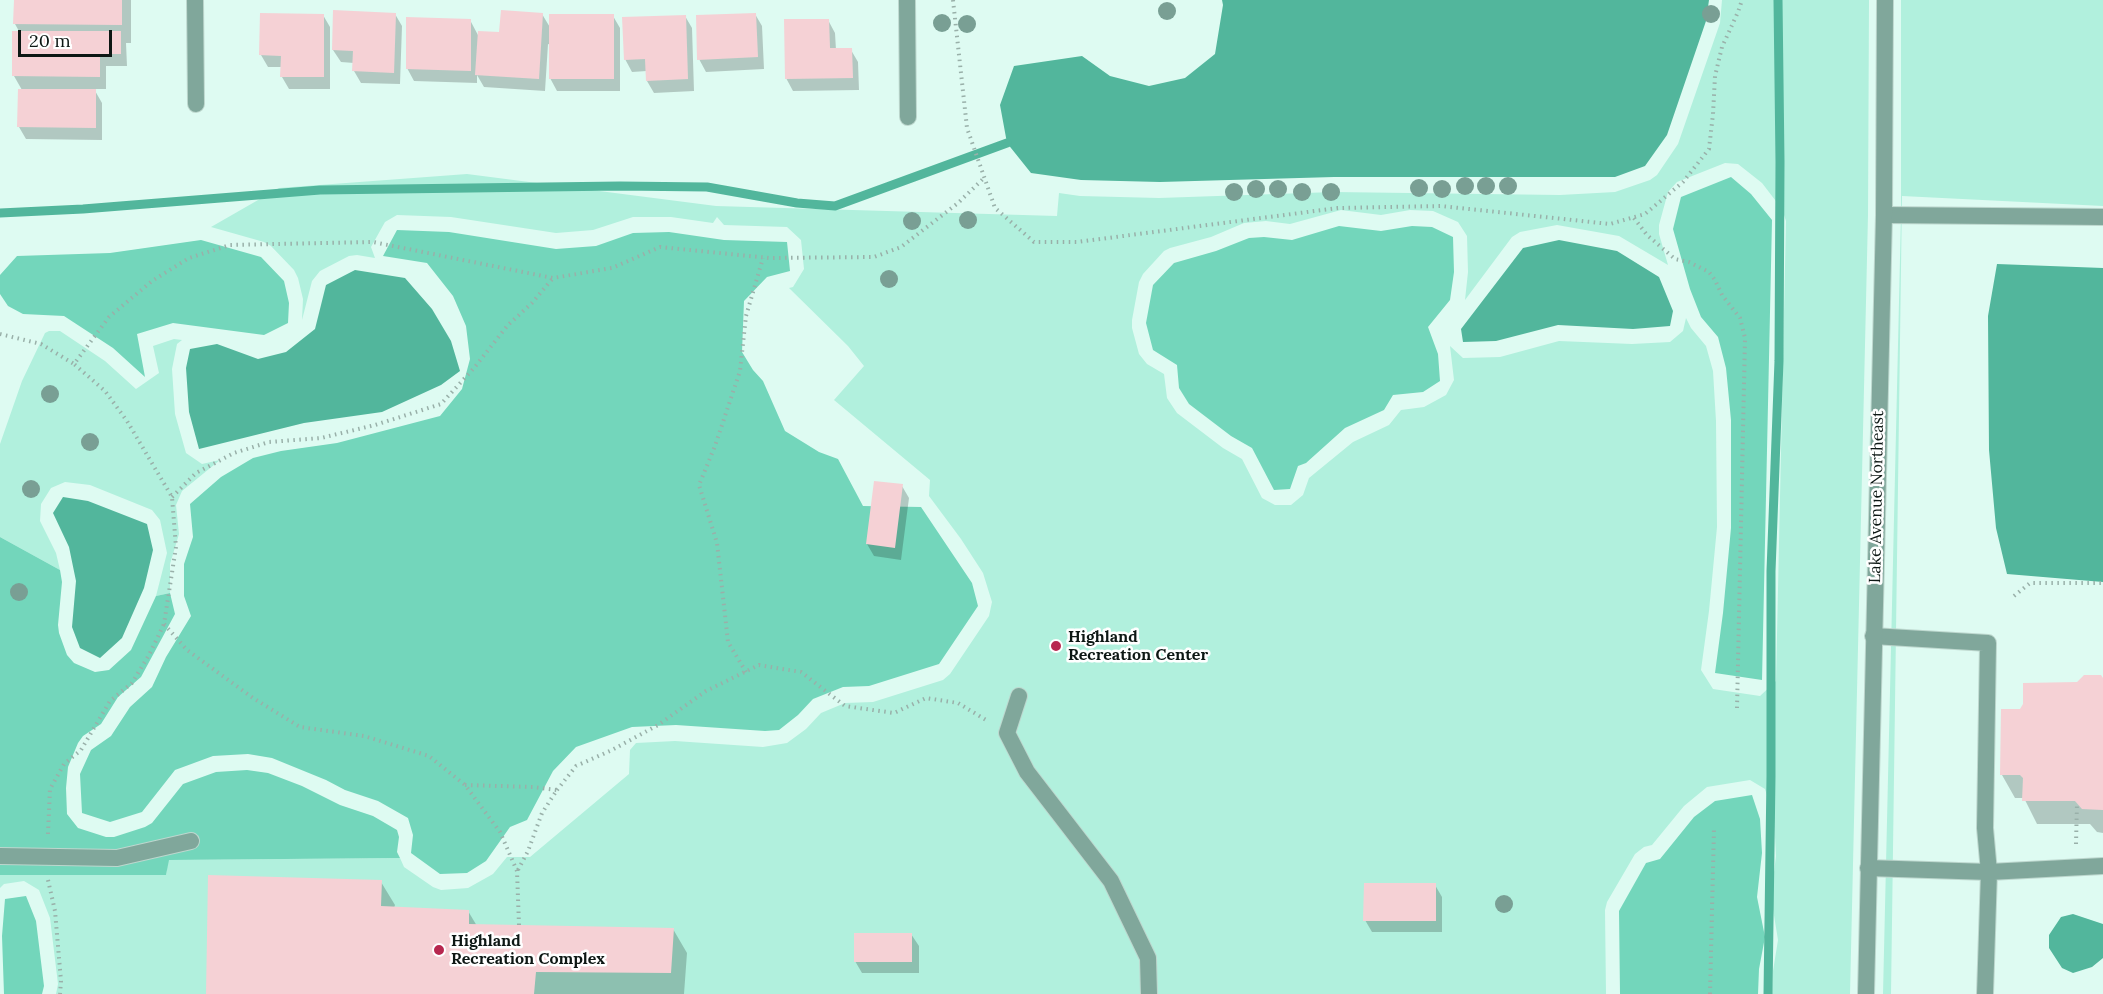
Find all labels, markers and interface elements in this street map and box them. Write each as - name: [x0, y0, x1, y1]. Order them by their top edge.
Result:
- scale bar: [21, 18, 116, 56]
- text: 20 m: [29, 29, 71, 52]
- street label: Lake Avenue Northeast: [1866, 411, 1888, 583]
- place label: Highland Recreation Center: [1068, 627, 1208, 665]
- marker: Highland Recreation Center: [1049, 639, 1063, 653]
- place label: Highland Recreation Complex: [451, 931, 605, 969]
- marker: Highland Recreation Complex: [432, 943, 446, 957]

